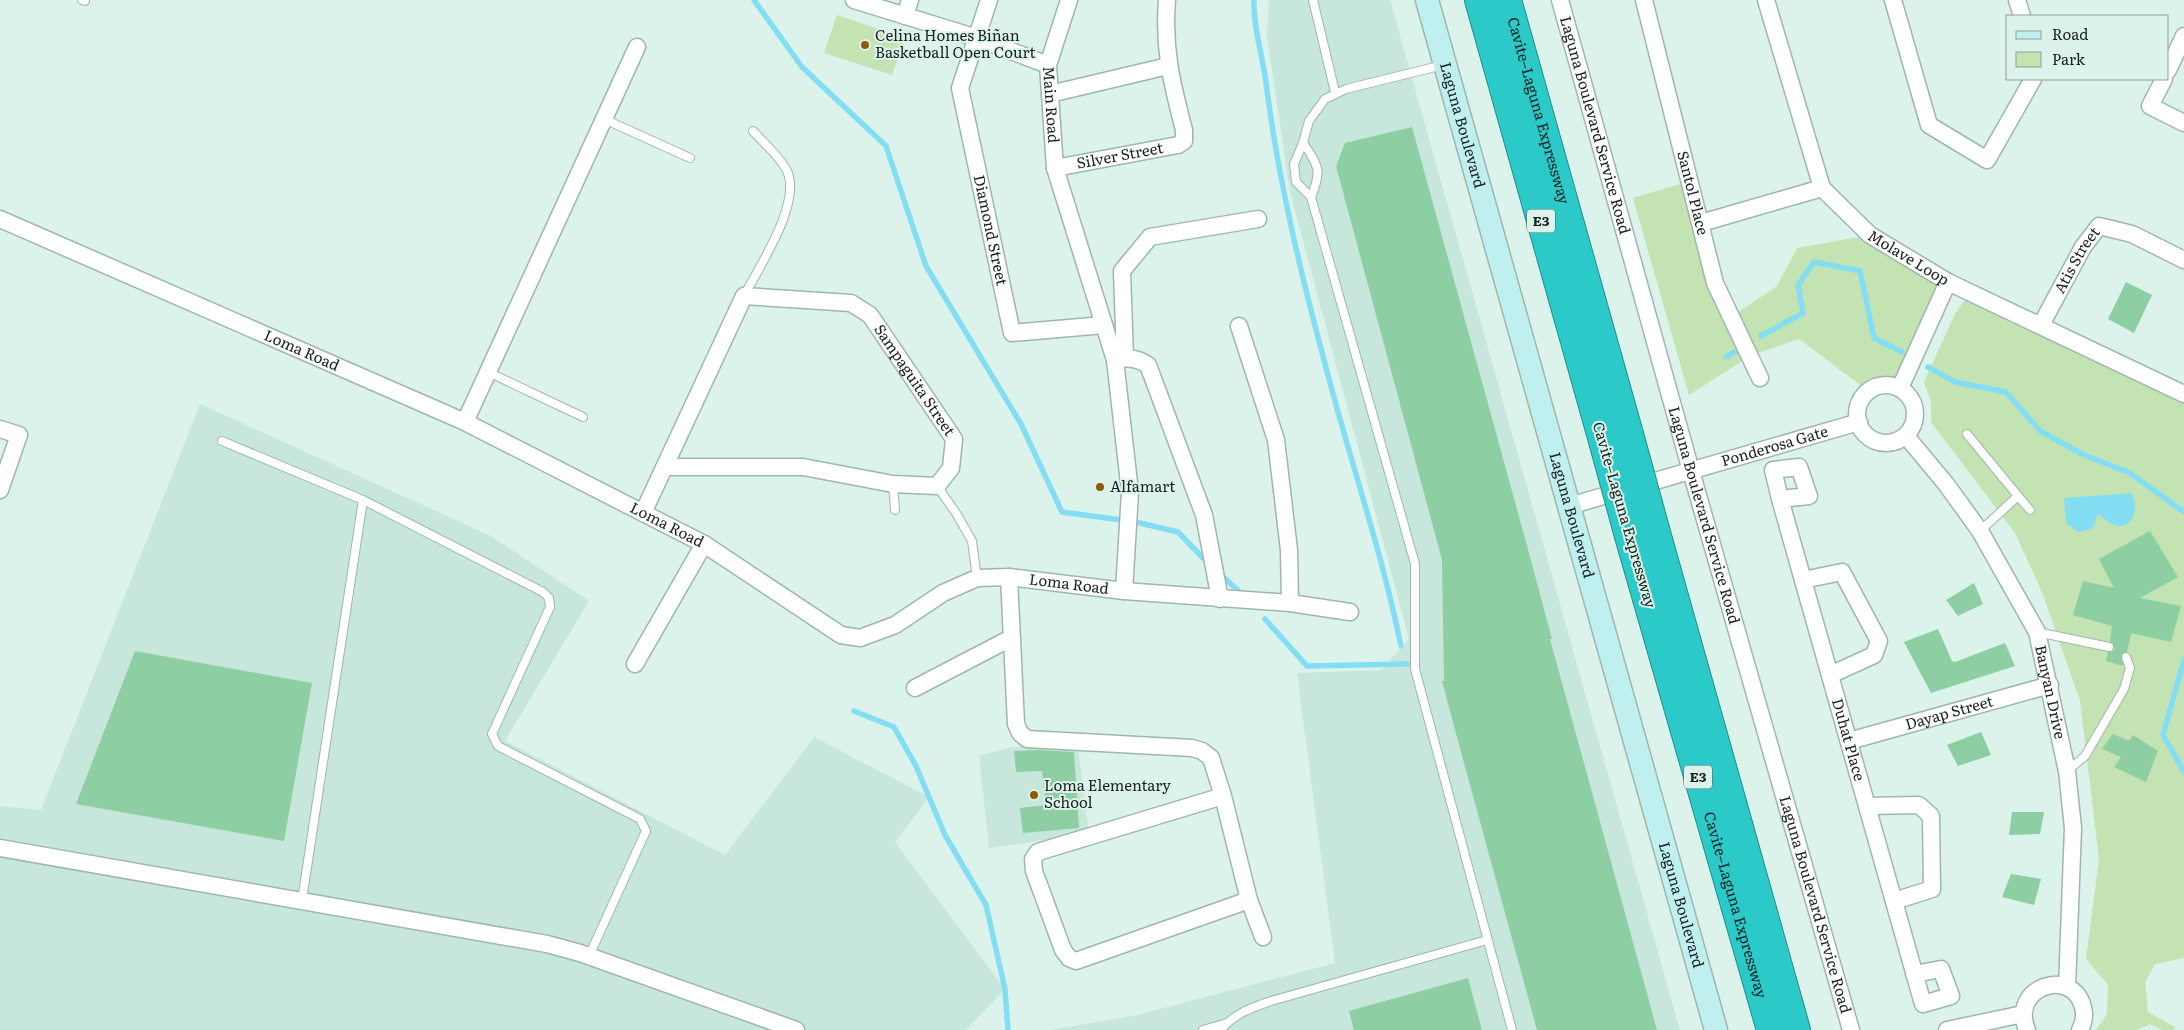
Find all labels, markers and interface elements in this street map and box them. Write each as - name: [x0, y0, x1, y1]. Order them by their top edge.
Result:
- street label: Laguna Boulevard Service Road: [1555, 13, 1638, 236]
- street label: Cavite–Laguna Expressway: [1502, 14, 1577, 207]
- legend: [2006, 15, 2169, 80]
- text: Road: [2052, 22, 2088, 45]
- place label: Celina Homes Biñan Basketball Open Court: [875, 23, 1036, 63]
- marker: Celina Homes Biñan Basketball Open Court: [859, 39, 871, 51]
- text: Park: [2052, 47, 2086, 70]
- street label: Laguna Boulevard: [1435, 59, 1492, 190]
- street label: Main Road: [1038, 65, 1066, 144]
- street label: Silver Street: [1074, 135, 1165, 174]
- street label: Santol Place: [1672, 148, 1716, 237]
- street label: Diamond Street: [969, 172, 1015, 287]
- road number: E3: [1527, 210, 1555, 232]
- street label: Atis Street: [2047, 221, 2105, 297]
- street label: Molave Loop: [1864, 223, 1954, 290]
- street label: Sampaguita Street: [869, 319, 962, 440]
- street label: Loma Road: [261, 323, 344, 376]
- street label: Laguna Boulevard Service Road: [1664, 403, 1747, 626]
- street label: Cavite–Laguna Expressway: [1588, 419, 1663, 611]
- street label: Ponderosa Gate: [1718, 419, 1831, 471]
- street label: Laguna Boulevard: [1544, 449, 1602, 580]
- place label: Alfamart: [1110, 474, 1175, 497]
- marker: Alfamart: [1094, 481, 1106, 493]
- street label: Loma Road: [627, 495, 709, 552]
- street label: Loma Road: [1028, 567, 1110, 599]
- street label: Banyan Drive: [2030, 643, 2073, 741]
- street label: Dayap Street: [1902, 688, 1995, 735]
- street label: Duhat Place: [1827, 695, 1872, 783]
- road number: E3: [1684, 766, 1712, 789]
- place label: Loma Elementary School: [1044, 773, 1171, 813]
- marker: Loma Elementary School: [1028, 789, 1040, 801]
- street label: Laguna Boulevard Service Road: [1775, 793, 1859, 1016]
- street label: Cavite–Laguna Expressway: [1699, 809, 1774, 1001]
- street label: Laguna Boulevard: [1654, 839, 1711, 970]

